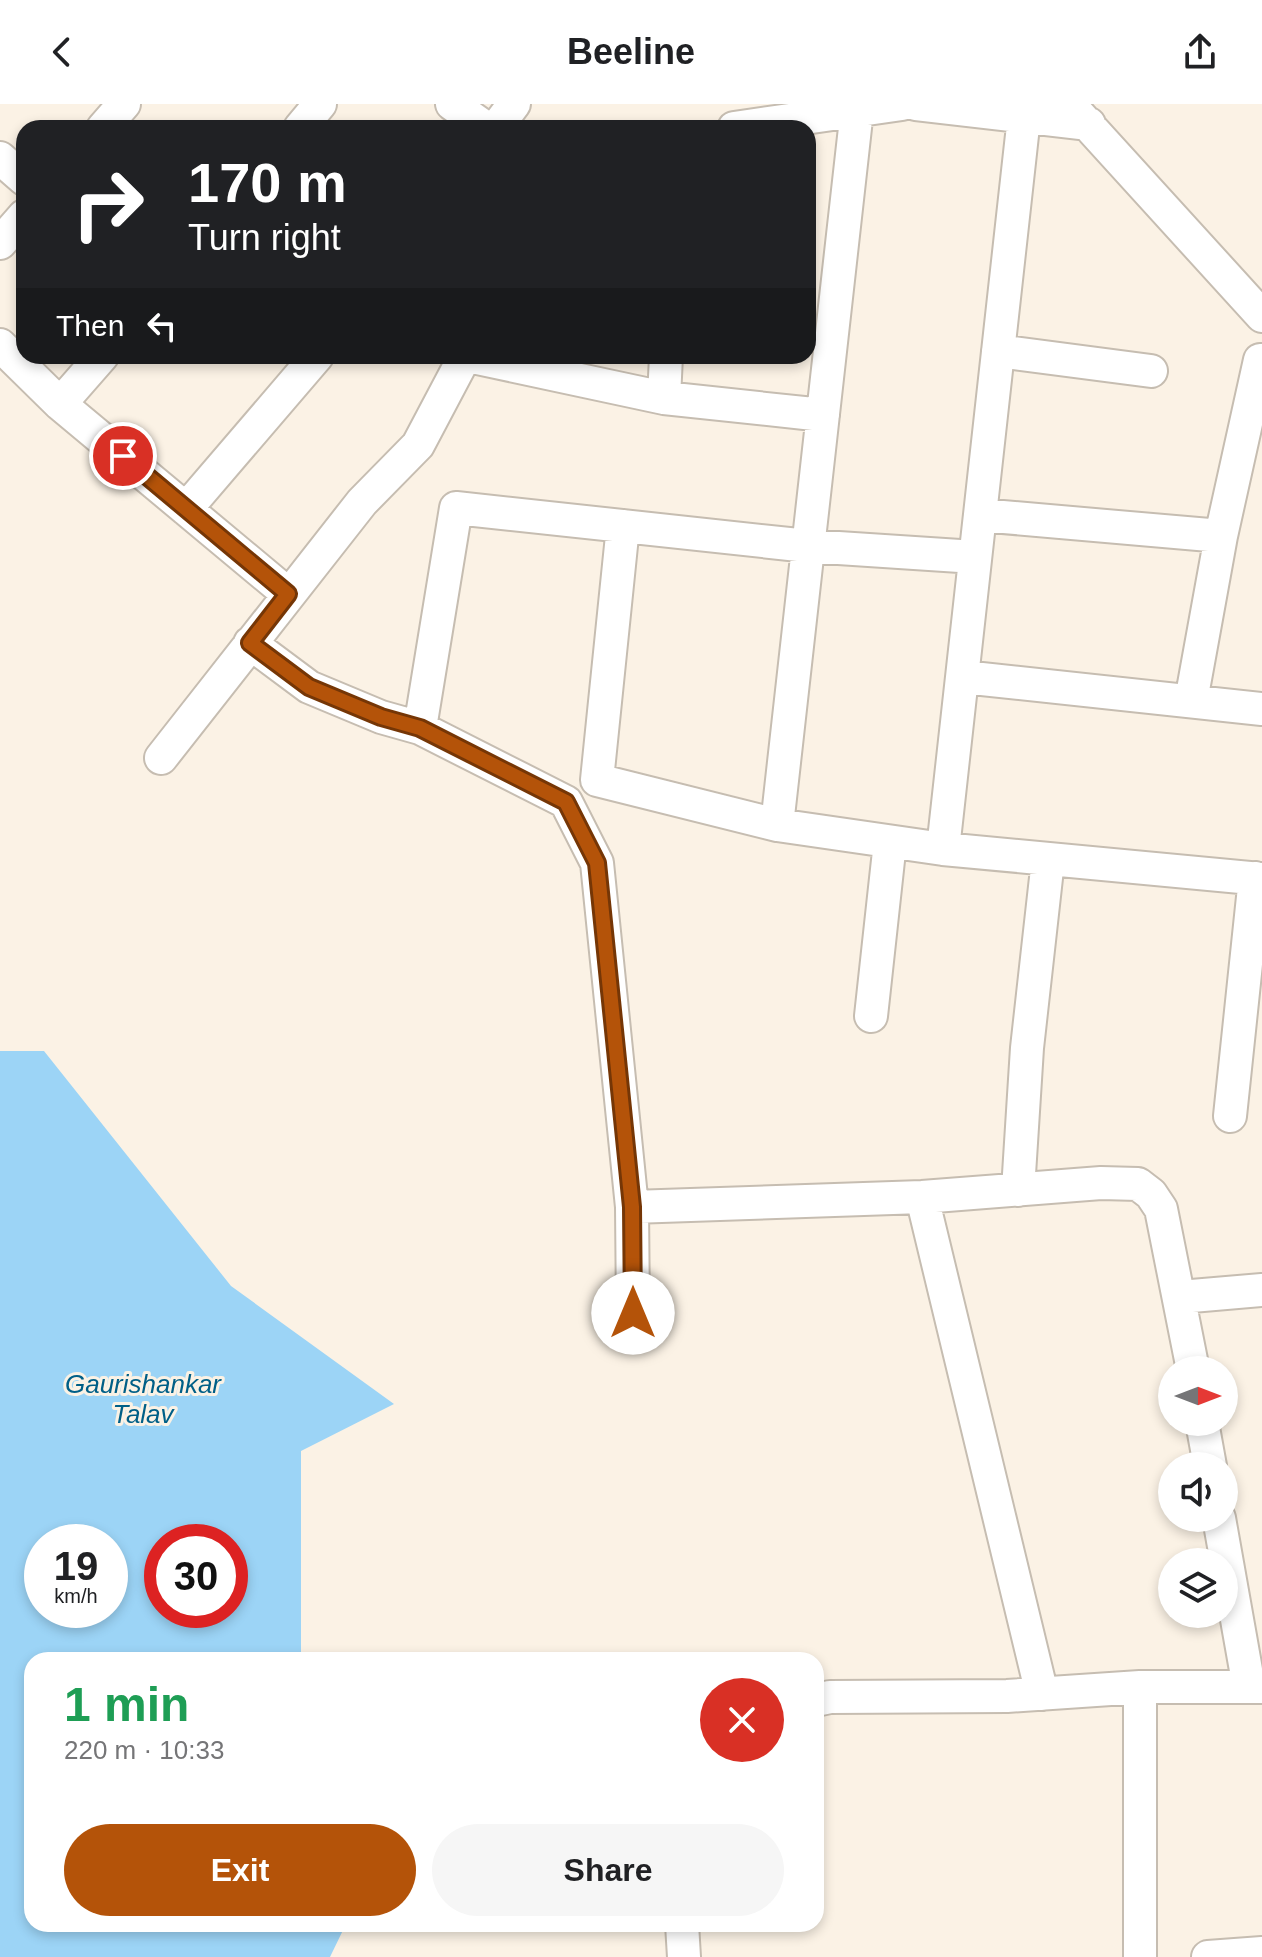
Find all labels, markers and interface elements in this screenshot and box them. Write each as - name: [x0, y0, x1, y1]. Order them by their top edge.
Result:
- icon: back: [40, 30, 84, 74]
- icon: share: [1178, 30, 1222, 74]
- text: Beeline: [567, 31, 695, 72]
- text: 170 m: [188, 151, 347, 214]
- icon: right: [56, 152, 160, 256]
- text: Turn right: [188, 217, 341, 258]
- icon: left: [140, 304, 184, 348]
- text: Then: [56, 309, 124, 342]
- pin: [89, 422, 157, 490]
- icon: arrive: [101, 434, 145, 478]
- position arrow: [591, 1271, 675, 1355]
- north arrow: [1158, 1356, 1238, 1436]
- map controls: [1158, 1356, 1238, 1628]
- water label: Gaurishankar Talav: [65, 1369, 222, 1429]
- button: sound: [1158, 1452, 1238, 1532]
- speed limit sign: 30: [144, 1524, 248, 1628]
- text: 19: [54, 1544, 98, 1588]
- button: layers: [1158, 1548, 1238, 1628]
- text: km/h: [54, 1585, 98, 1607]
- text: 1 min: [64, 1678, 189, 1731]
- button: close: [700, 1678, 784, 1762]
- text: 220 m · 10:33: [64, 1735, 224, 1765]
- button: Exit: [64, 1824, 416, 1916]
- button: Share: [432, 1824, 784, 1916]

